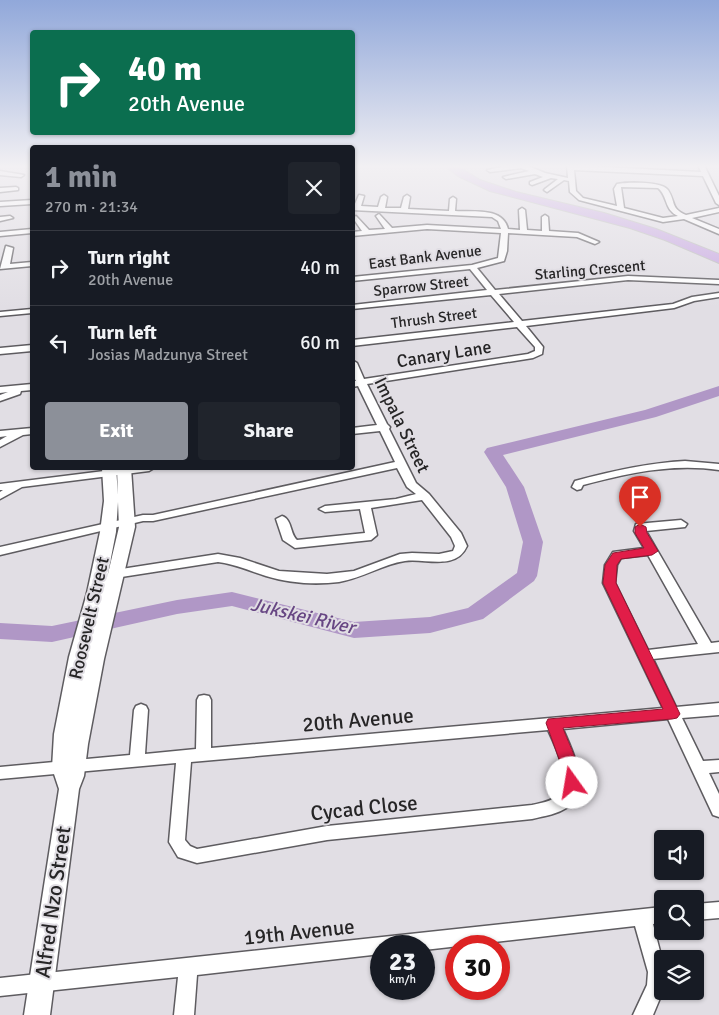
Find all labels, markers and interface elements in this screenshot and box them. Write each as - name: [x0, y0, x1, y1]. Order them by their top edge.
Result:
- text: 40 m: [128, 47, 202, 90]
- icon: right: [45, 50, 110, 115]
- text: 20th Avenue: [128, 90, 245, 117]
- text: 1 min: [45, 159, 117, 196]
- button: close: [288, 162, 340, 214]
- text: 270 m · 21:34: [45, 197, 138, 217]
- street label: East Bank Avenue: [367, 241, 483, 273]
- text: Turn right: [88, 246, 170, 270]
- icon: right: [45, 254, 73, 282]
- text: 40 m: [300, 256, 340, 280]
- street label: Starling Crescent: [534, 256, 646, 284]
- text: 20th Avenue: [88, 270, 173, 290]
- street label: Sparrow Street: [373, 272, 469, 300]
- street label: Thrush Street: [390, 304, 478, 332]
- text: Turn left: [88, 321, 157, 345]
- icon: left: [45, 329, 73, 357]
- text: 60 m: [300, 331, 340, 355]
- street label: Canary Lane: [395, 336, 493, 372]
- text: Josias Madzunya Street: [88, 345, 248, 365]
- street label: Impala Street: [369, 374, 435, 476]
- button: Exit: [45, 402, 188, 460]
- button: Share: [198, 402, 340, 460]
- pin: [619, 476, 661, 527]
- icon: arrive: [626, 483, 654, 511]
- street label: Roosevelt Street: [64, 555, 114, 681]
- water label: Jukskei River: [248, 592, 360, 640]
- street label: 20th Avenue: [301, 702, 415, 738]
- position arrow: [545, 756, 597, 808]
- street label: Cycad Close: [309, 789, 419, 827]
- street label: Alfred Nzo Street: [29, 824, 77, 980]
- map controls: [654, 830, 704, 1000]
- button: sound: [654, 830, 704, 880]
- button: search: [654, 890, 704, 940]
- street label: 19th Avenue: [242, 913, 356, 951]
- speed limit sign: 30: [445, 935, 510, 1000]
- text: 23: [389, 946, 416, 977]
- button: layers: [654, 950, 704, 1000]
- text: km/h: [389, 972, 416, 987]

